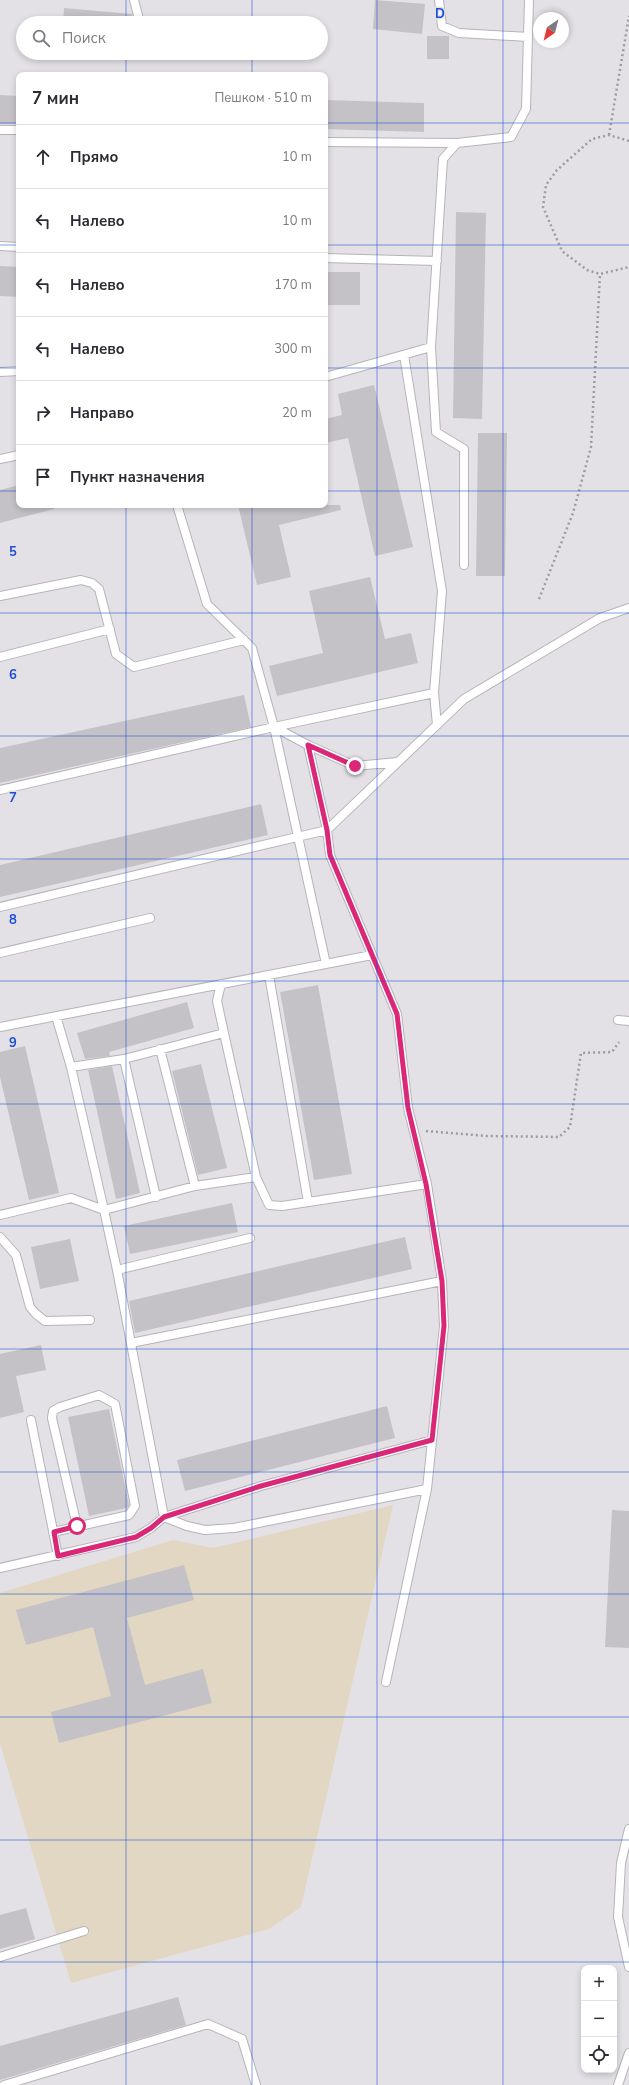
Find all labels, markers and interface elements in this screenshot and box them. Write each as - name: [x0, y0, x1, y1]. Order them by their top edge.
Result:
- text: D: [435, 5, 445, 23]
- north arrow: [533, 12, 569, 48]
- search box: [16, 16, 328, 60]
- icon: search: [30, 27, 52, 49]
- text: Поиск: [62, 28, 106, 48]
- text: 7 мин: [32, 87, 79, 110]
- text: Пешком · 510 m: [214, 89, 312, 107]
- icon: ahead: [32, 146, 54, 168]
- text: Прямо: [70, 147, 118, 167]
- text: 10 m: [282, 148, 312, 166]
- icon: left: [32, 210, 54, 232]
- text: Налево: [70, 211, 125, 231]
- text: 10 m: [282, 212, 312, 230]
- icon: left: [32, 274, 54, 296]
- text: Налево: [70, 275, 125, 295]
- text: 170 m: [274, 276, 312, 294]
- icon: left: [32, 338, 54, 360]
- text: Налево: [70, 339, 125, 359]
- text: 300 m: [274, 340, 312, 358]
- icon: right: [32, 402, 54, 424]
- text: Направо: [70, 403, 134, 423]
- text: 20 m: [282, 404, 312, 422]
- icon: arrive: [32, 466, 54, 488]
- text: Пункт назначения: [70, 467, 205, 487]
- text: 5: [9, 543, 17, 561]
- text: 6: [9, 666, 17, 684]
- route end: [346, 757, 364, 775]
- text: 7: [9, 789, 17, 807]
- text: 8: [9, 911, 17, 929]
- text: 9: [9, 1034, 17, 1052]
- route start: [68, 1517, 86, 1535]
- map controls: [581, 1965, 617, 2073]
- button: +: [581, 1965, 617, 2001]
- button: −: [581, 2001, 617, 2037]
- button: locate: [581, 2037, 617, 2073]

